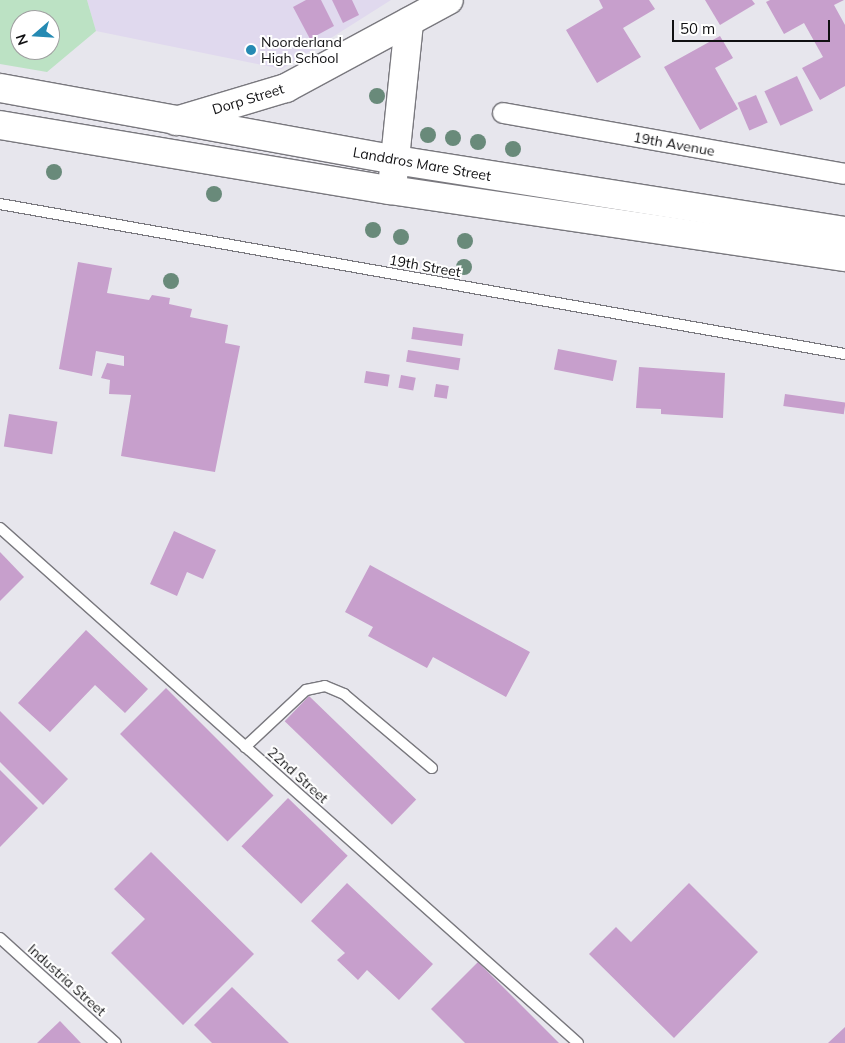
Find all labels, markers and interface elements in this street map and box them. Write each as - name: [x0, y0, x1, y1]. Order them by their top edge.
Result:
- north arrow: [10, 10, 60, 60]
- scale bar: [675, 10, 832, 42]
- text: 50 m: [680, 19, 715, 38]
- text: N: [12, 32, 32, 47]
- place label: Noorderland High School: [261, 34, 342, 66]
- marker: Noorderland High School: [245, 44, 257, 56]
- street label: Dorp Street: [210, 80, 286, 118]
- street label: 19th Avenue: [632, 129, 716, 159]
- street label: Landdros Mare Street: [352, 144, 492, 184]
- street label: 19th Street: [388, 251, 462, 281]
- street label: 22nd Street: [264, 743, 332, 807]
- street label: Industria Street: [24, 941, 110, 1019]

